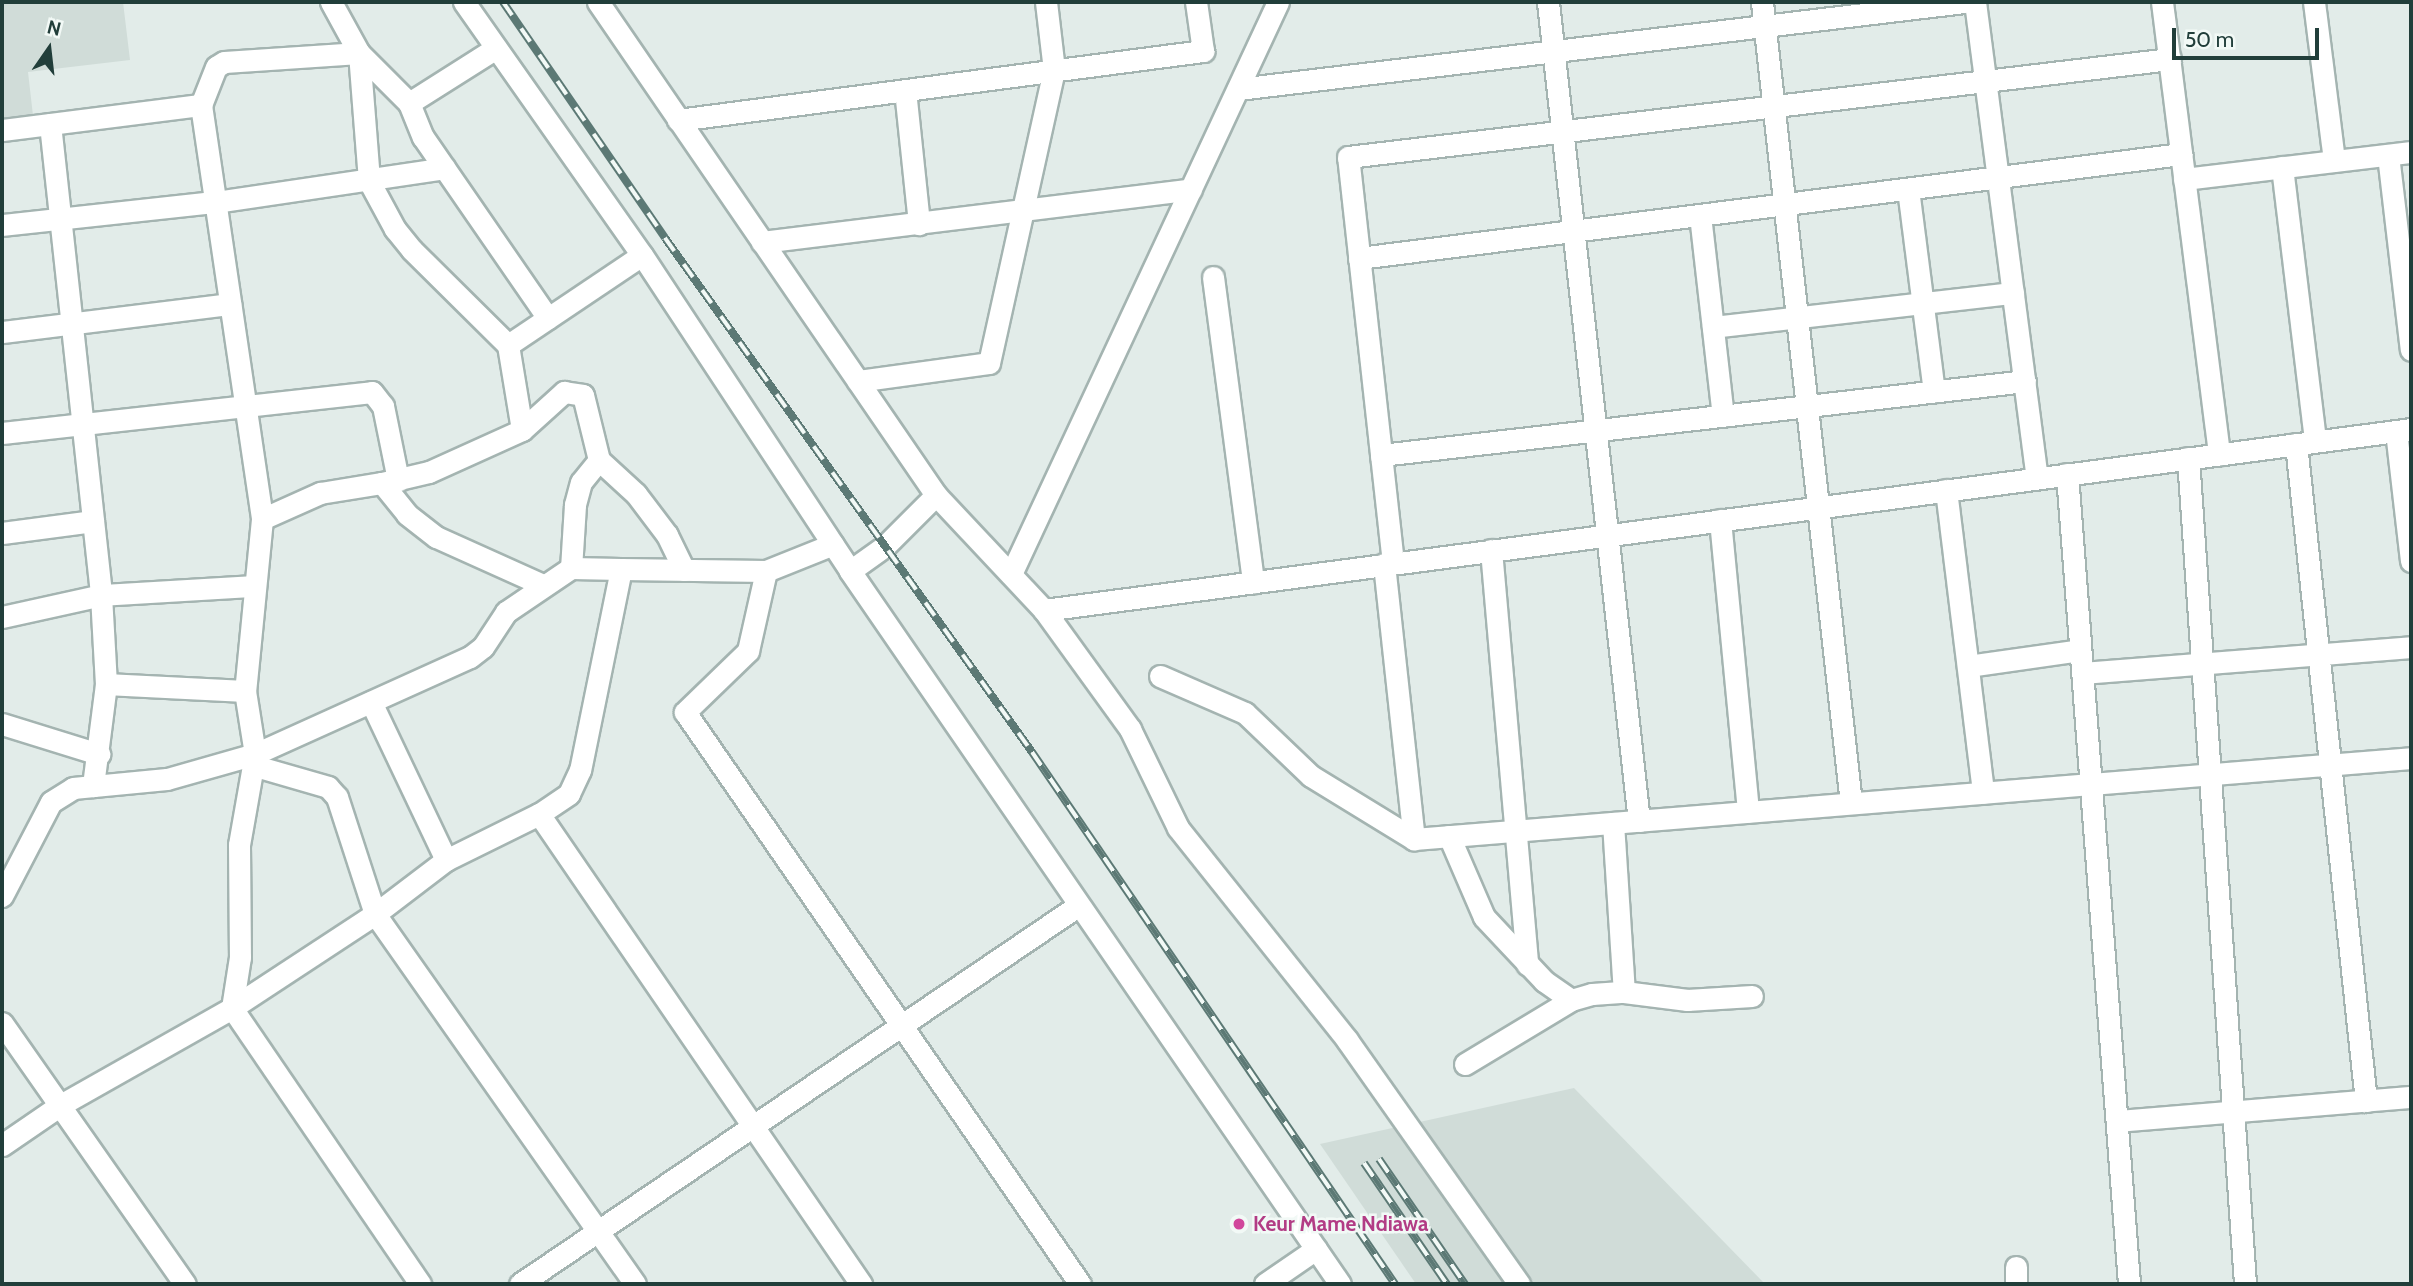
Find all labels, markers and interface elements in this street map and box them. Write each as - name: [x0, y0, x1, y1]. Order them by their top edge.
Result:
- north arrow: [14, 14, 84, 84]
- scale bar: [2175, 14, 2322, 58]
- text: N: [45, 15, 64, 41]
- text: 50 m: [2185, 27, 2234, 52]
- place label: Keur Mame Ndiawa: [1253, 1211, 1428, 1237]
- marker: Keur Mame Ndiawa: [1231, 1216, 1247, 1232]

